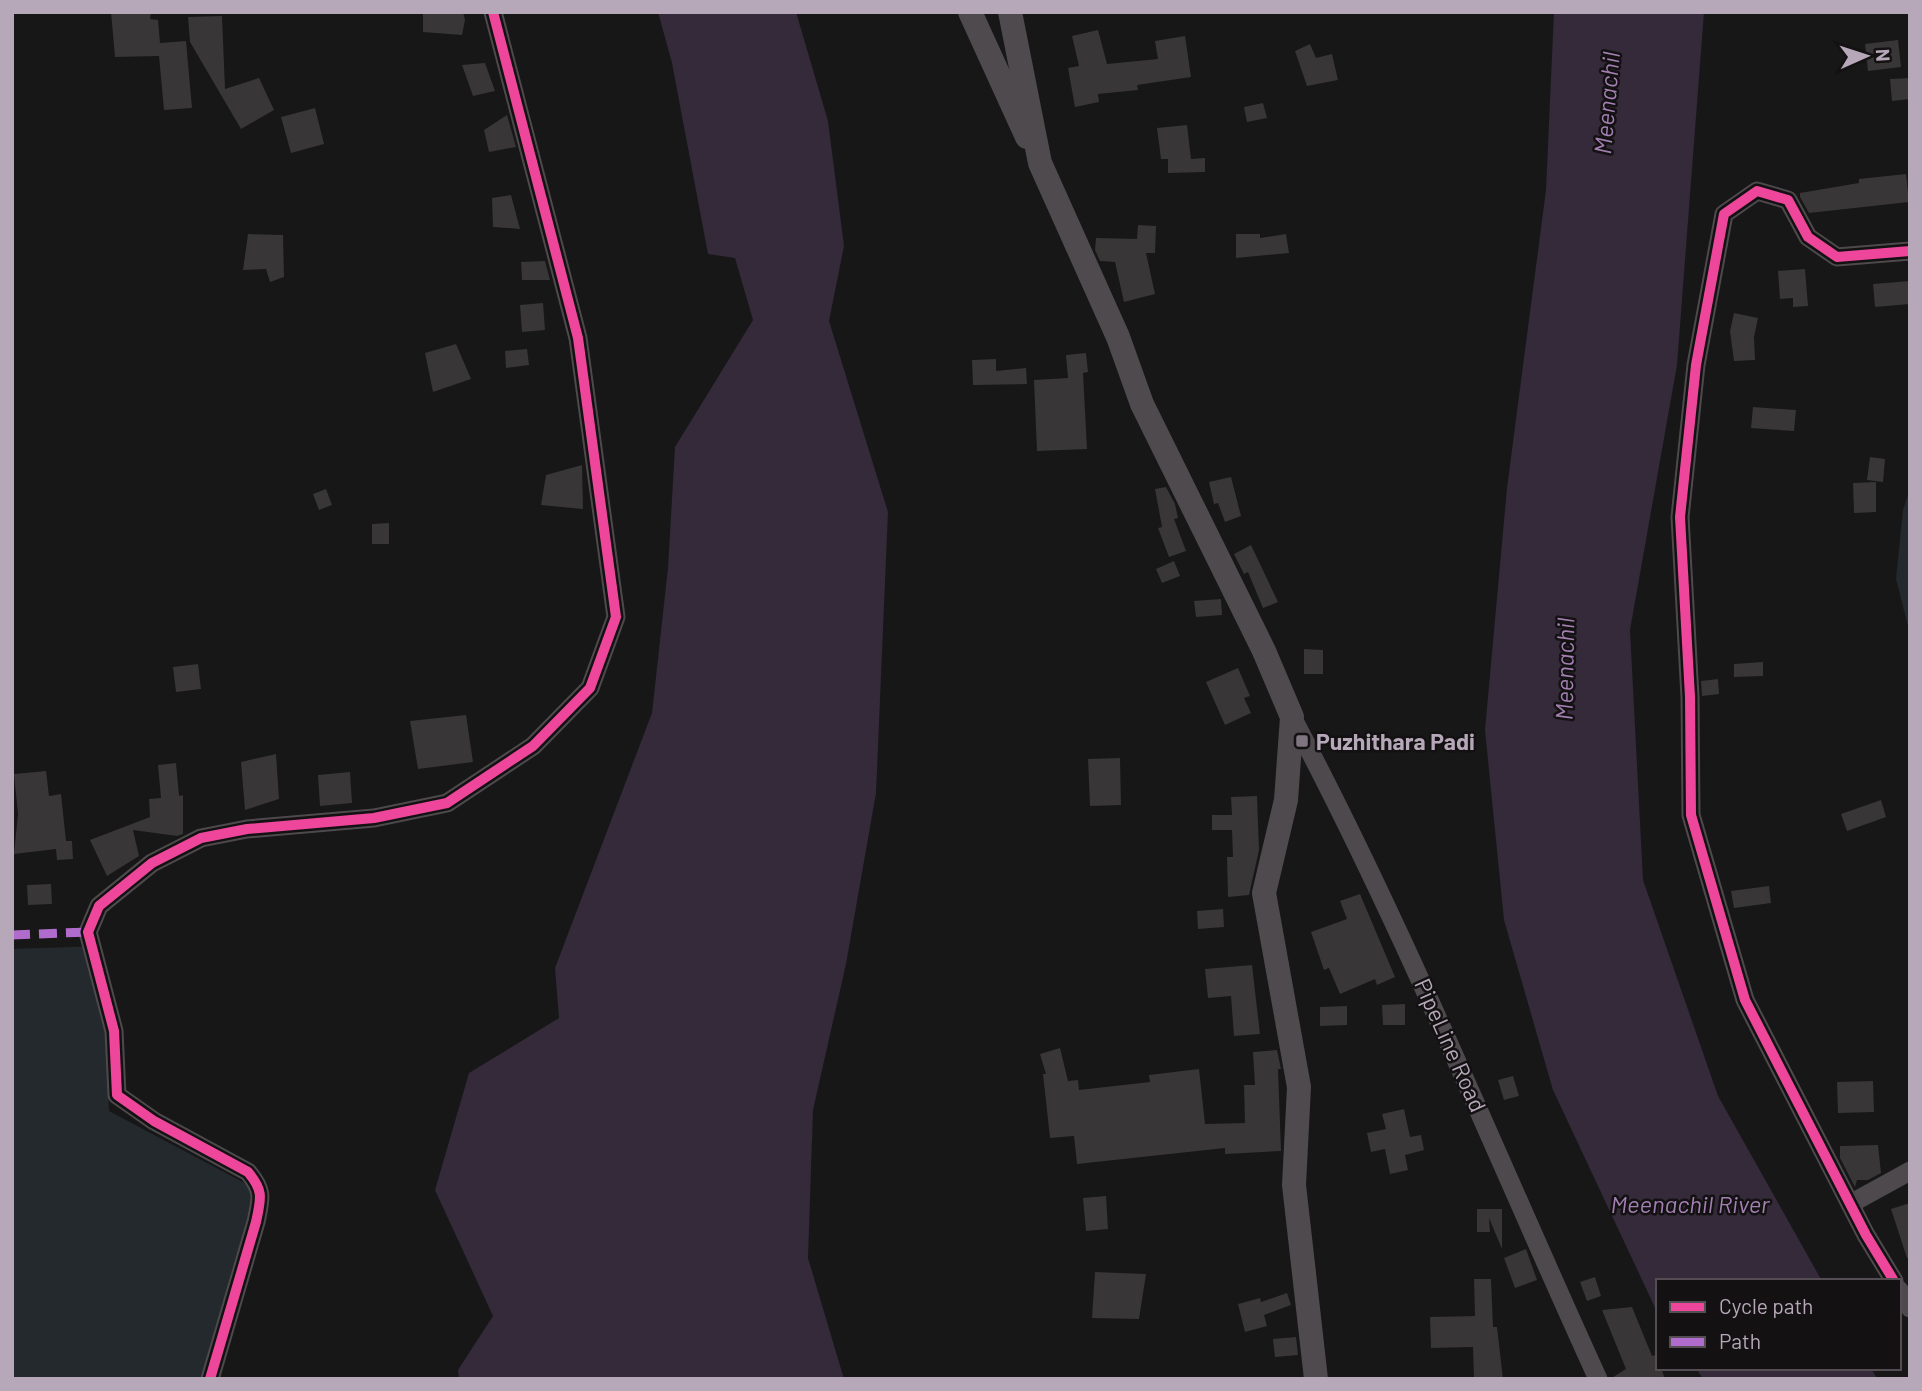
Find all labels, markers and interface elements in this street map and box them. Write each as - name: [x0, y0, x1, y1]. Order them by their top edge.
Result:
- north arrow: [1831, 21, 1901, 91]
- text: N: [1872, 48, 1895, 62]
- water label: Meenachil: [1587, 50, 1625, 155]
- water label: Meenachil: [1549, 617, 1579, 721]
- place label: Puzhithara Padi: [1316, 727, 1475, 755]
- marker: Puzhithara Padi: [1294, 733, 1310, 749]
- street label: PipeLine Road: [1409, 974, 1493, 1116]
- water label: Meenachil River: [1610, 1189, 1771, 1218]
- legend: [1656, 1279, 1901, 1370]
- text: Cycle path: [1719, 1293, 1813, 1318]
- text: Path: [1719, 1328, 1761, 1353]

